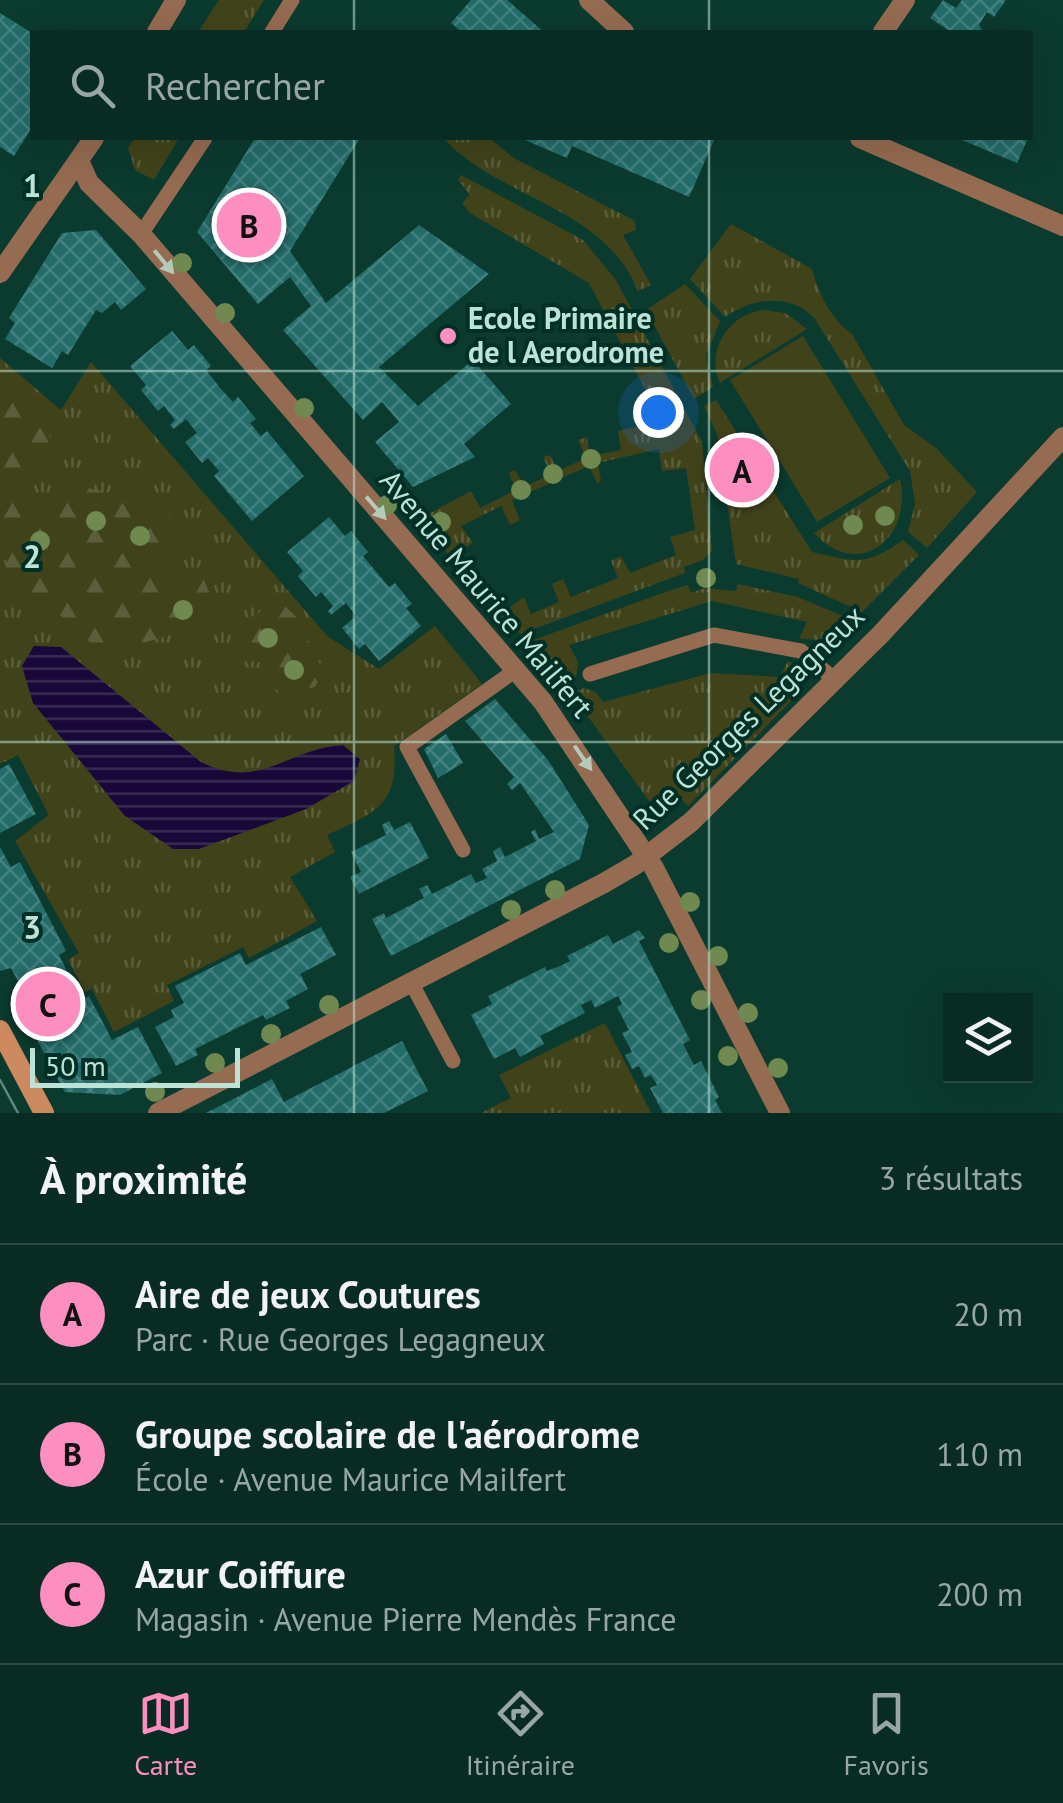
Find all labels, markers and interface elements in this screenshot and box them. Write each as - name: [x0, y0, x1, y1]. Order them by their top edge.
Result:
- search box: [30, 30, 1033, 140]
- icon: search: [65, 58, 120, 113]
- text: Rechercher: [145, 61, 325, 110]
- text: 1: [23, 164, 41, 206]
- pin: B: [216, 188, 282, 262]
- one-way arrow: [153, 249, 174, 274]
- place label: Ecole Primaire de l Aerodrome: [468, 298, 664, 371]
- marker: Ecole Primaire de l Aerodrome: [437, 325, 459, 347]
- your location: [633, 387, 684, 438]
- pin: A: [710, 432, 774, 508]
- street label: Avenue Maurice Mailfert: [372, 461, 602, 725]
- one-way arrow: [364, 496, 386, 521]
- text: 2: [23, 535, 41, 577]
- street label: Rue Georges Legagneux: [624, 596, 872, 838]
- one-way arrow: [573, 745, 592, 772]
- text: 3: [23, 906, 41, 948]
- pin: C: [15, 966, 80, 1042]
- map controls: [943, 993, 1033, 1083]
- button: layers: [943, 993, 1033, 1083]
- scale bar: [30, 1043, 240, 1088]
- text: 50 m: [45, 1047, 106, 1084]
- text: À proximité: [40, 1151, 247, 1206]
- text: 3 résultats: [879, 1157, 1023, 1199]
- text: Aire de jeux Coutures: [135, 1269, 481, 1318]
- text: A: [63, 1293, 82, 1335]
- text: 20 m: [954, 1293, 1023, 1335]
- text: Parc · Rue Georges Legagneux: [135, 1318, 546, 1360]
- text: Groupe scolaire de l'aérodrome: [135, 1409, 640, 1458]
- text: B: [63, 1433, 82, 1475]
- text: 110 m: [936, 1433, 1023, 1475]
- text: École · Avenue Maurice Mailfert: [135, 1458, 566, 1500]
- text: Azur Coiffure: [135, 1549, 346, 1598]
- text: C: [64, 1573, 81, 1615]
- text: 200 m: [936, 1573, 1023, 1615]
- text: Magasin · Avenue Pierre Mendès France: [135, 1598, 676, 1640]
- tab: Carte: [134, 1686, 197, 1783]
- tab: Itinéraire: [466, 1686, 575, 1783]
- tab: Favoris: [843, 1686, 929, 1783]

